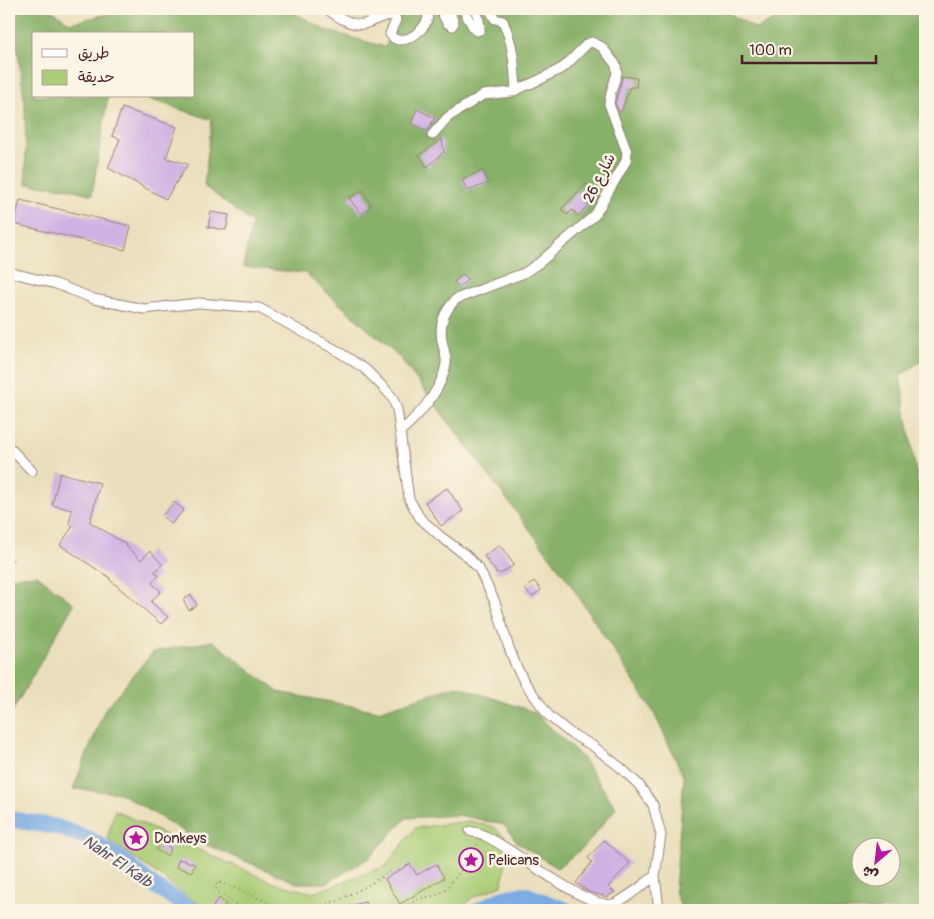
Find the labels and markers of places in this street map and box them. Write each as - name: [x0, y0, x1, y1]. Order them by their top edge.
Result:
- place icon: Donkeys: [123, 825, 149, 851]
- place label: Donkeys: [154, 829, 207, 848]
- place icon: Pelicans: [458, 847, 484, 873]
- place label: Pelicans: [488, 851, 539, 870]

